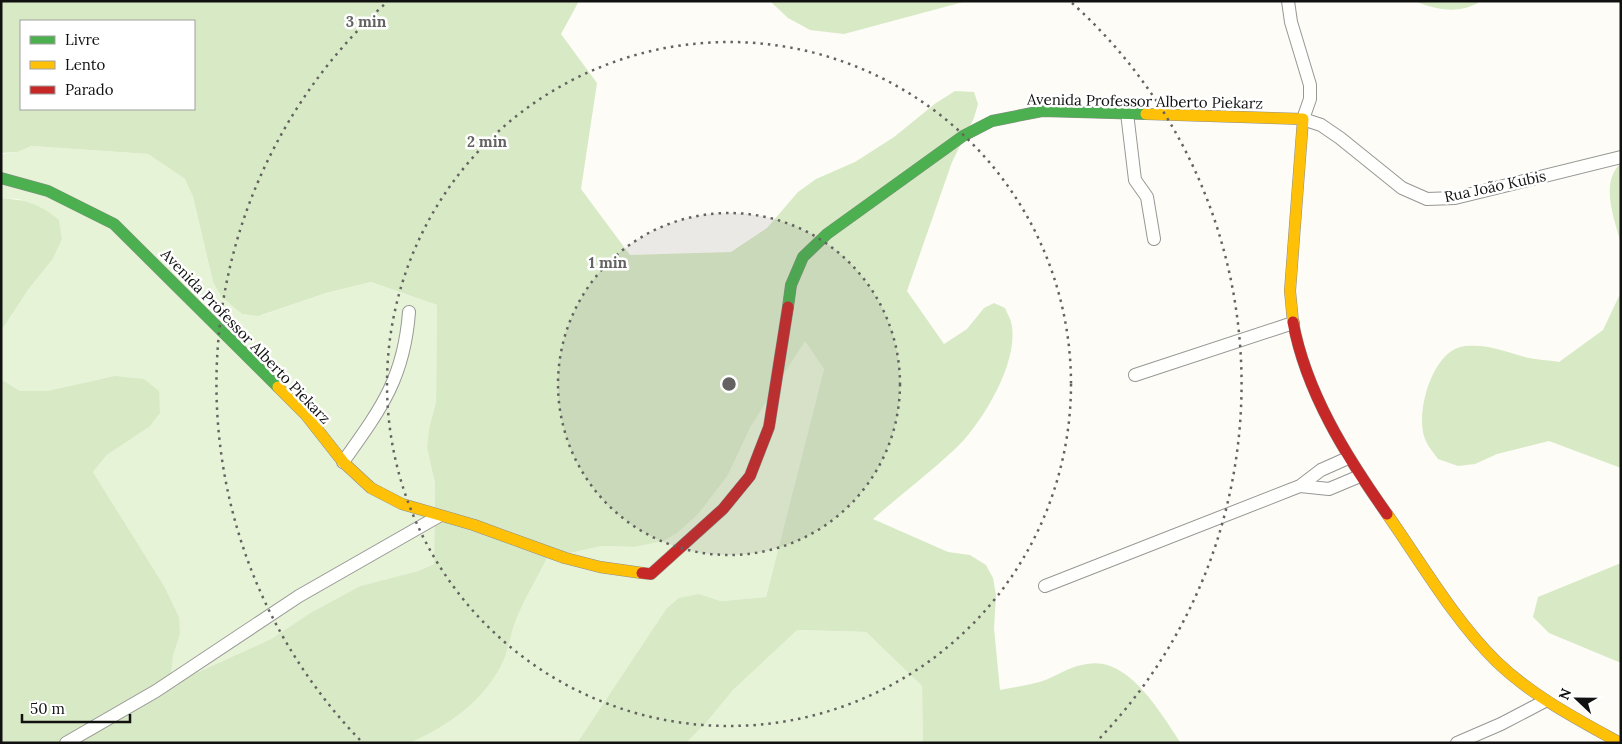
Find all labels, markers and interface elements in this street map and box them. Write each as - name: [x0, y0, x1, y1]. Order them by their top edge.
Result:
- text: 3 min: [346, 12, 387, 31]
- legend: [20, 20, 195, 110]
- text: Livre: [65, 30, 100, 49]
- text: Lento: [65, 55, 106, 74]
- text: Parado: [65, 80, 114, 99]
- street label: Avenida Professor Alberto Piekarz: [1026, 89, 1263, 113]
- text: 2 min: [467, 132, 508, 151]
- street label: Rua João Kubis: [1442, 166, 1548, 206]
- street label: Avenida Professor Alberto Piekarz: [157, 244, 335, 427]
- text: 1 min: [589, 253, 628, 272]
- centre of rings: [720, 375, 738, 393]
- north arrow: [1552, 674, 1602, 724]
- text: N: [1555, 686, 1575, 703]
- scale bar: [22, 692, 130, 724]
- text: 50 m: [30, 699, 65, 718]

